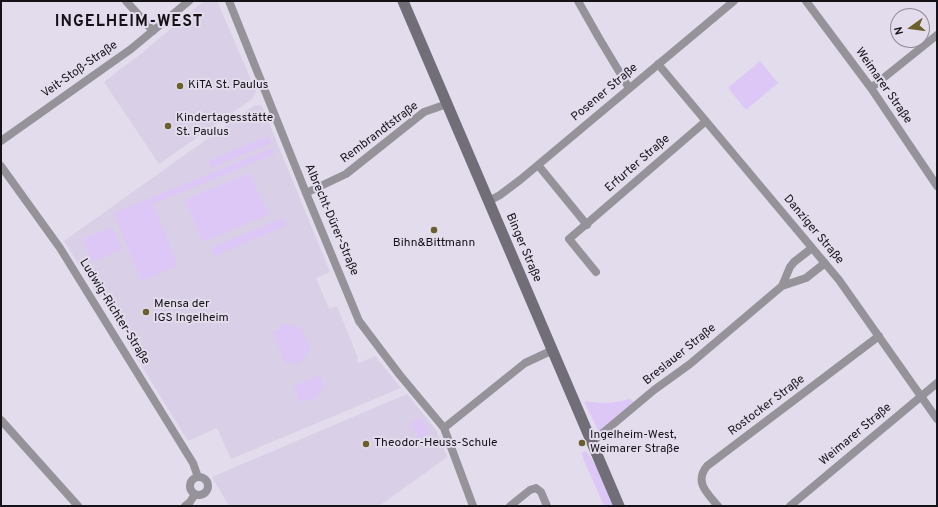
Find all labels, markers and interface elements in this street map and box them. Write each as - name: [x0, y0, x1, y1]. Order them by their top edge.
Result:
- north arrow: [890, 8, 930, 48]
- district label: INGELHEIM-WEST: [55, 13, 203, 33]
- text: N: [892, 25, 907, 36]
- street label: Veit-Stoß-Straße: [39, 38, 121, 102]
- street label: Weimarer Straße: [851, 45, 915, 127]
- street label: Posener Straße: [569, 61, 641, 125]
- place label: KiTA St. Paulus: [188, 79, 268, 93]
- marker: KiTA St. Paulus: [175, 81, 185, 91]
- street label: Rembrandtstraße: [338, 99, 422, 167]
- place label: Kindertagesstätte St. Paulus: [176, 112, 273, 140]
- marker: Kindertagesstätte St. Paulus: [163, 121, 173, 131]
- street label: Erfurter Straße: [603, 132, 673, 196]
- street label: Albrecht-Dürer-Straße: [301, 162, 361, 278]
- street label: Danziger Straße: [780, 192, 846, 268]
- street label: Binger Straße: [502, 211, 544, 285]
- marker: Bihn&Bittmann: [429, 225, 439, 235]
- place label: Bihn&Bittmann: [393, 237, 475, 251]
- street label: Ludwig-Richter-Straße: [76, 257, 152, 367]
- place label: Mensa der IGS Ingelheim: [154, 298, 229, 326]
- marker: Mensa der IGS Ingelheim: [141, 307, 151, 317]
- street label: Breslauer Straße: [641, 321, 719, 389]
- street label: Rostocker Straße: [726, 373, 808, 439]
- street label: Weimarer Straße: [817, 401, 895, 469]
- place label: Ingelheim-West, Weimarer Straße: [590, 429, 679, 457]
- place label: Theodor-Heuss-Schule: [374, 437, 498, 451]
- marker: Ingelheim-West, Weimarer Straße: [577, 438, 587, 448]
- marker: Theodor-Heuss-Schule: [361, 439, 371, 449]

